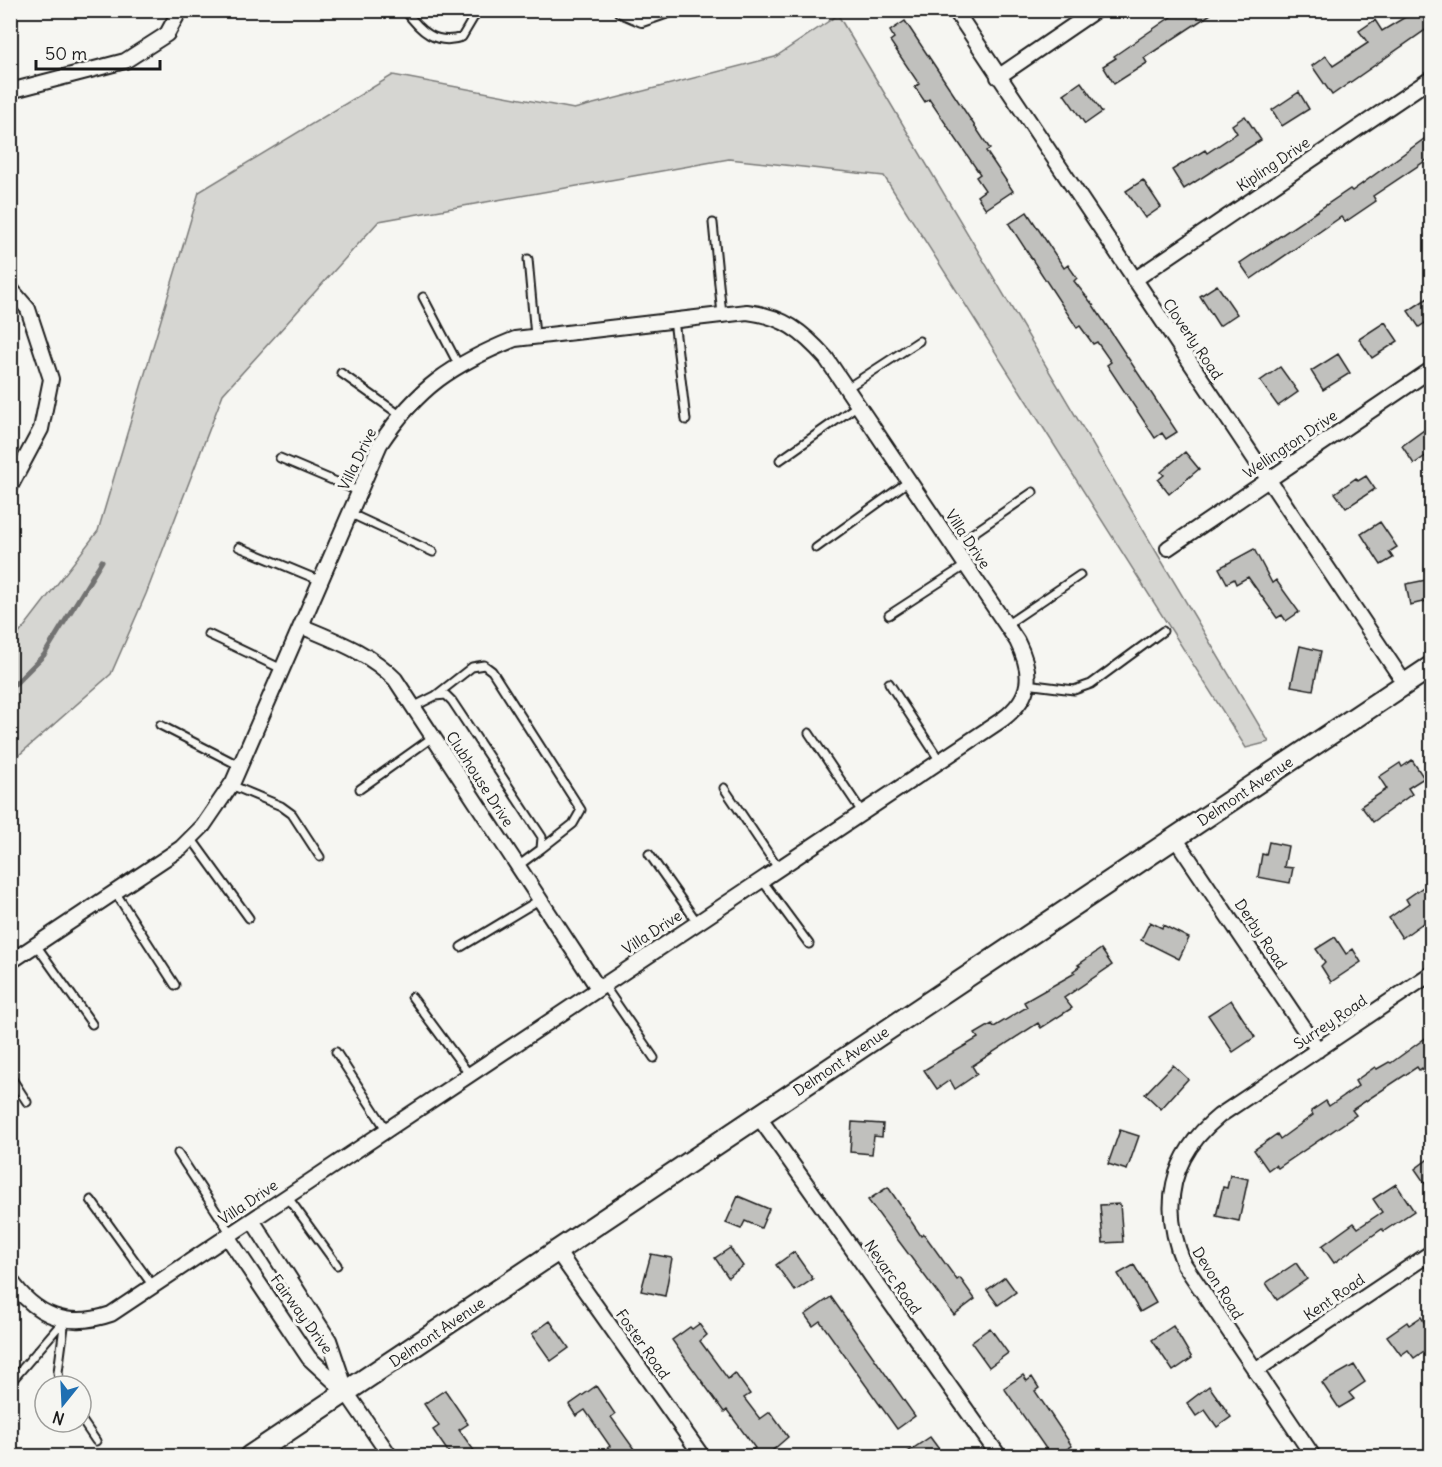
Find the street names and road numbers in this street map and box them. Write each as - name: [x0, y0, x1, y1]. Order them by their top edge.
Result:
- street label: Kipling Drive: [1233, 133, 1313, 195]
- street label: Cloverly Road: [1159, 295, 1227, 383]
- street label: Wellington Drive: [1239, 405, 1341, 483]
- street label: Villa Drive: [334, 425, 380, 493]
- street label: Villa Drive: [941, 506, 995, 572]
- street label: Clubhouse Drive: [442, 728, 518, 830]
- street label: Delmont Avenue: [1194, 752, 1296, 830]
- street label: Derby Road: [1231, 895, 1291, 973]
- street label: Villa Drive: [619, 906, 685, 958]
- street label: Surrey Road: [1290, 990, 1370, 1053]
- street label: Delmont Avenue: [790, 1022, 892, 1100]
- street label: Villa Drive: [215, 1175, 281, 1229]
- street label: Nevarc Road: [860, 1236, 926, 1318]
- street label: Devon Road: [1188, 1243, 1248, 1323]
- street label: Kent Road: [1300, 1270, 1368, 1324]
- street label: Fairway Drive: [267, 1271, 337, 1357]
- street label: Delmont Avenue: [386, 1293, 488, 1371]
- street label: Foster Road: [612, 1305, 674, 1383]

